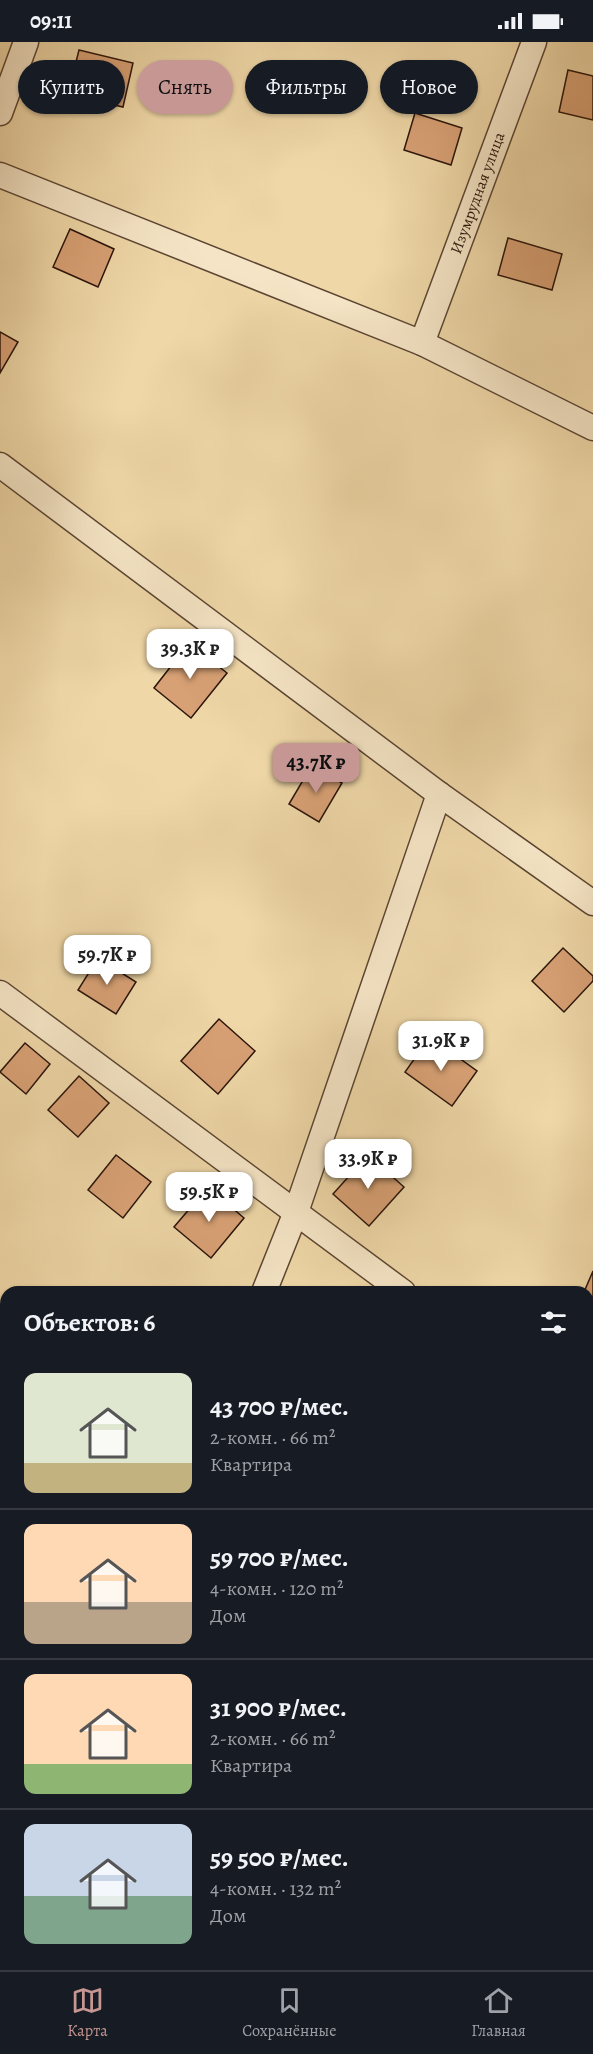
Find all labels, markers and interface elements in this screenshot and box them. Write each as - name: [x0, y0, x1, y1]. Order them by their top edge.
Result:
- text: 09:11: [30, 6, 72, 36]
- chip: Купить: [18, 60, 125, 114]
- chip: Снять: [137, 60, 233, 114]
- chip: Фильтры: [245, 60, 368, 114]
- chip: Новое: [380, 60, 478, 114]
- street label: Изумрудная улица: [445, 128, 511, 257]
- pin: 39.3K ₽: [135, 629, 245, 680]
- text: 39.3K ₽: [161, 635, 219, 662]
- pin: 43.7K ₽: [261, 743, 371, 794]
- text: 43.7K ₽: [287, 749, 345, 776]
- pin: 59.7K ₽: [52, 935, 162, 986]
- text: 59.7K ₽: [78, 941, 136, 968]
- pin: 31.9K ₽: [386, 1021, 496, 1072]
- text: 31.9K ₽: [412, 1027, 470, 1054]
- pin: 33.9K ₽: [313, 1139, 423, 1190]
- text: 33.9K ₽: [339, 1145, 397, 1172]
- pin: 59.5K ₽: [154, 1172, 264, 1223]
- text: 59.5K ₽: [180, 1178, 238, 1205]
- text: Объектов: 6: [24, 1305, 155, 1340]
- icon: filters: [537, 1306, 570, 1339]
- text: 43 700 ₽/мес.: [210, 1389, 349, 1424]
- icon: home: [72, 1397, 144, 1469]
- text: 2-комн. · 66 m²: [210, 1424, 335, 1451]
- text: Квартира: [210, 1451, 292, 1478]
- text: 59 700 ₽/мес.: [210, 1540, 349, 1575]
- icon: home: [72, 1548, 144, 1620]
- text: 4-комн. · 120 m²: [210, 1575, 344, 1602]
- text: Дом: [210, 1602, 246, 1629]
- text: 31 900 ₽/мес.: [210, 1690, 347, 1725]
- icon: home: [72, 1698, 144, 1770]
- text: 2-комн. · 66 m²: [210, 1725, 335, 1752]
- text: Квартира: [210, 1752, 292, 1779]
- text: 59 500 ₽/мес.: [210, 1840, 349, 1875]
- icon: home: [72, 1848, 144, 1920]
- text: 4-комн. · 132 m²: [210, 1875, 341, 1902]
- text: Дом: [210, 1902, 246, 1929]
- tab: Карта: [67, 1984, 108, 2042]
- tab: Сохранённые: [242, 1984, 337, 2042]
- tab: Главная: [471, 1984, 526, 2042]

